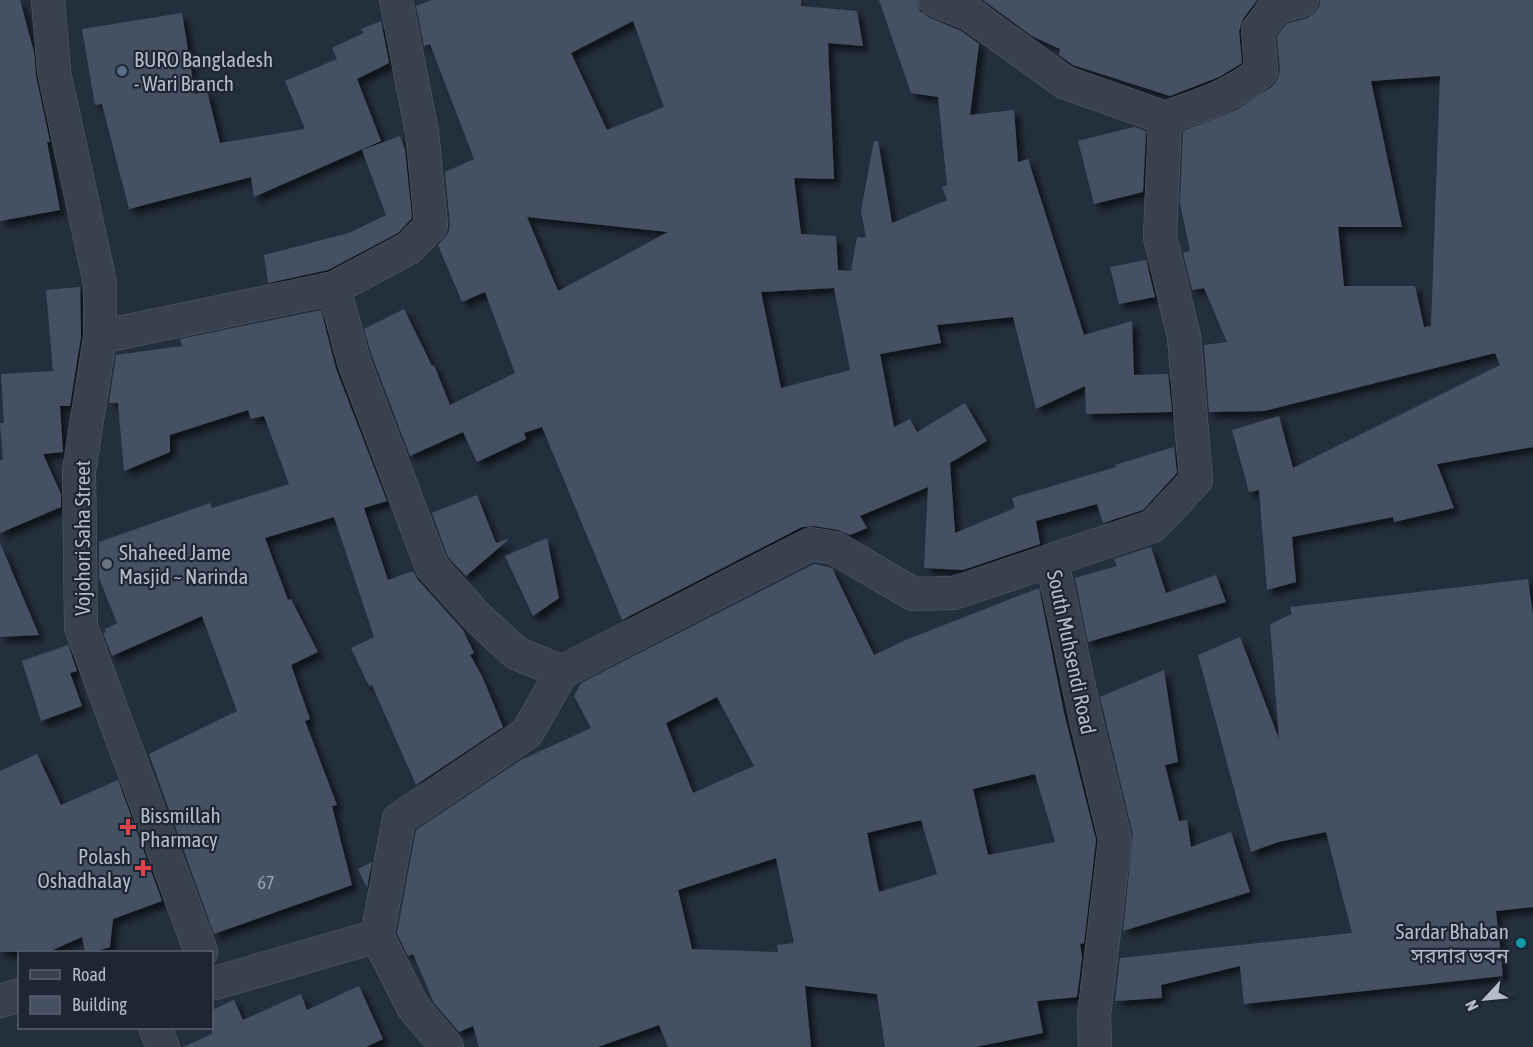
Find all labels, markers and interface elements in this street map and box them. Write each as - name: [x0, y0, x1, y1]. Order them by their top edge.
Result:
- place label: BURO Bangladesh - Wari Branch: [134, 47, 273, 95]
- marker: BURO Bangladesh - Wari Branch: [115, 64, 129, 78]
- street label: Vojohori Saha Street: [70, 460, 94, 616]
- place label: Shaheed Jame Masjid ~ Narinda: [119, 540, 248, 588]
- marker: Shaheed Jame Masjid ~ Narinda: [100, 557, 114, 571]
- street label: South Muhsendi Road: [1043, 568, 1101, 736]
- place label: Bissmillah Pharmacy: [140, 803, 221, 851]
- marker: Bissmillah Pharmacy: [121, 820, 135, 834]
- place label: Polash Oshadhalay: [37, 844, 131, 892]
- marker: Polash Oshadhalay: [136, 861, 150, 875]
- house number: 67: [258, 872, 274, 893]
- place label: Sardar Bhaban সরদার ভবন: [1396, 919, 1509, 967]
- marker: Sardar Bhaban সরদার ভবন: [1514, 936, 1528, 950]
- legend: [18, 951, 213, 1029]
- text: Road: [72, 964, 106, 985]
- north arrow: [1455, 969, 1515, 1029]
- text: Building: [72, 994, 127, 1015]
- text: N: [1461, 997, 1482, 1014]

